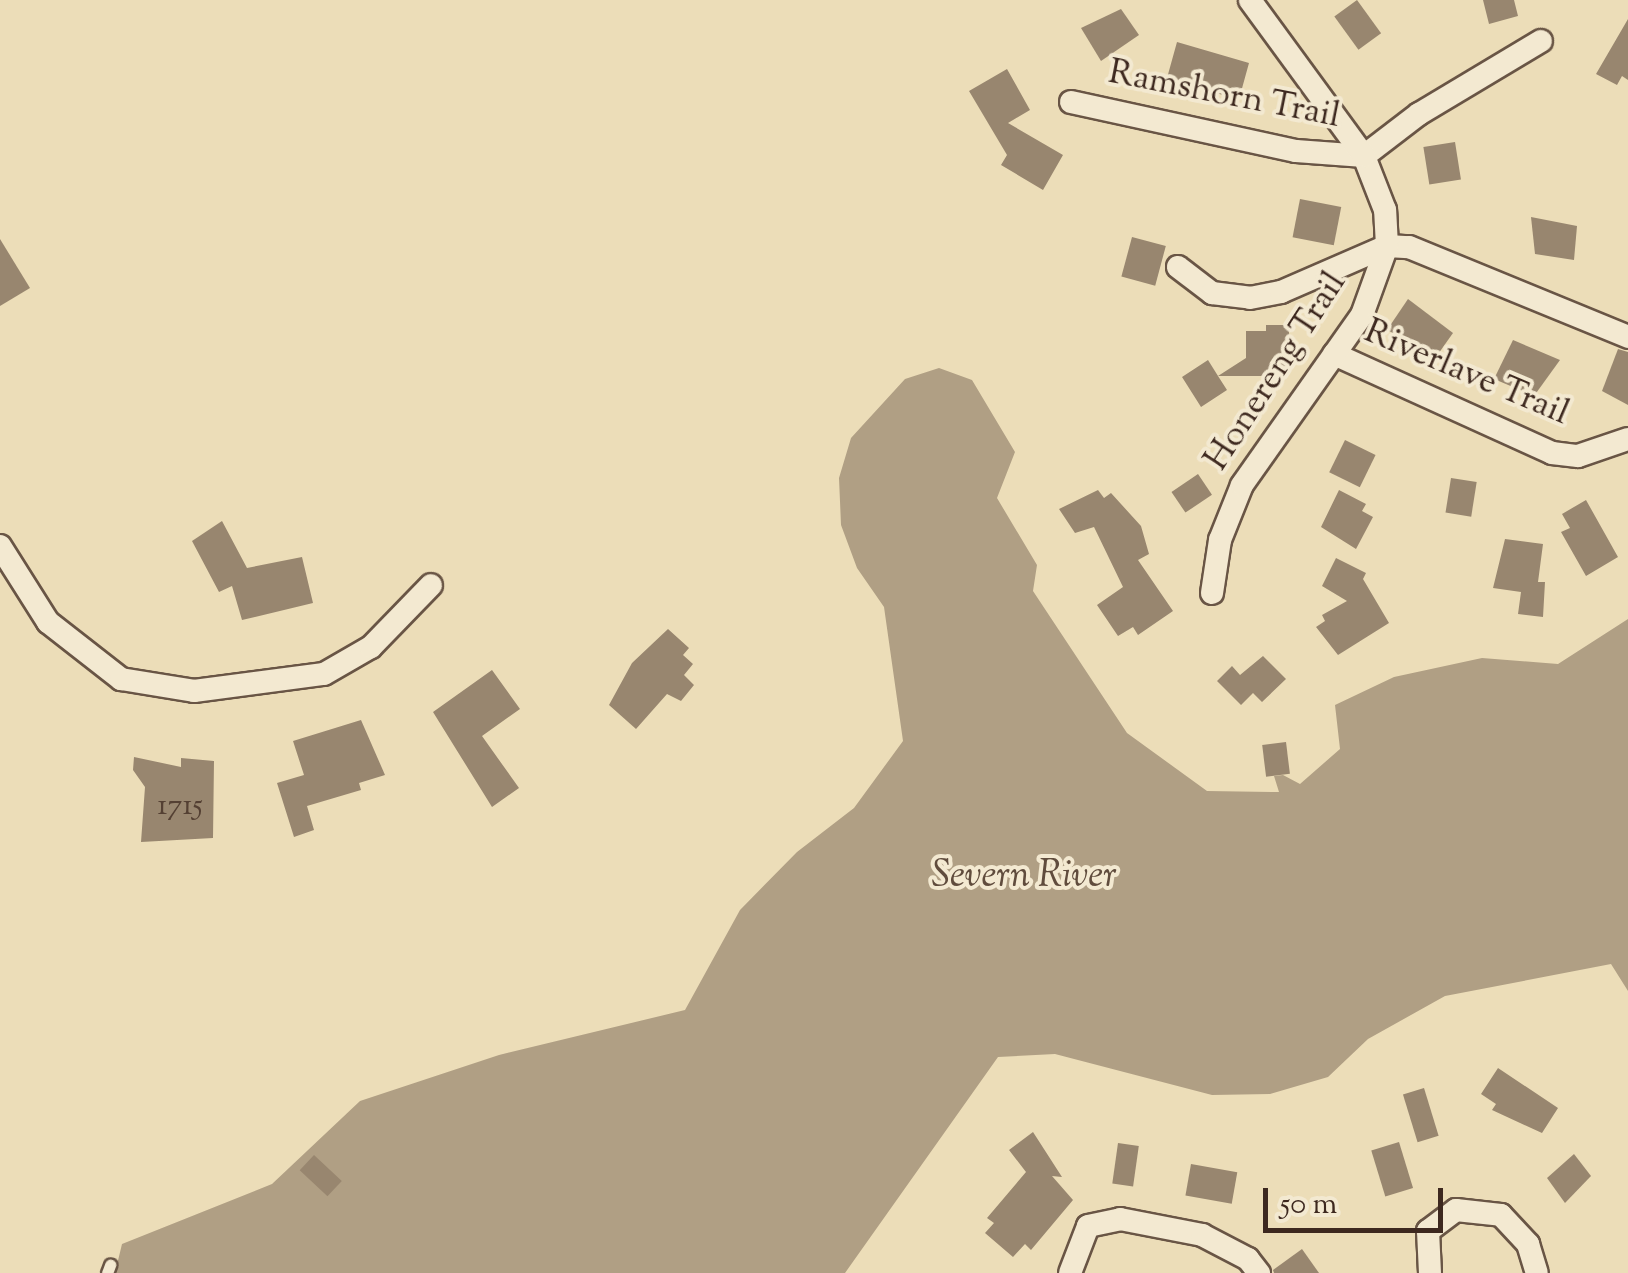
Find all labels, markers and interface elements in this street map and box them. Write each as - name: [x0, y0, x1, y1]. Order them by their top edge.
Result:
- street label: Ramshorn Trail: [1105, 53, 1343, 139]
- street label: Honereng Trail: [1197, 265, 1357, 479]
- street label: Riverlave Trail: [1357, 312, 1575, 436]
- house number: 1715: [157, 789, 203, 825]
- water label: Severn River: [931, 855, 1117, 901]
- scale bar: [1268, 1168, 1448, 1230]
- text: 50 m: [1280, 1184, 1337, 1227]

